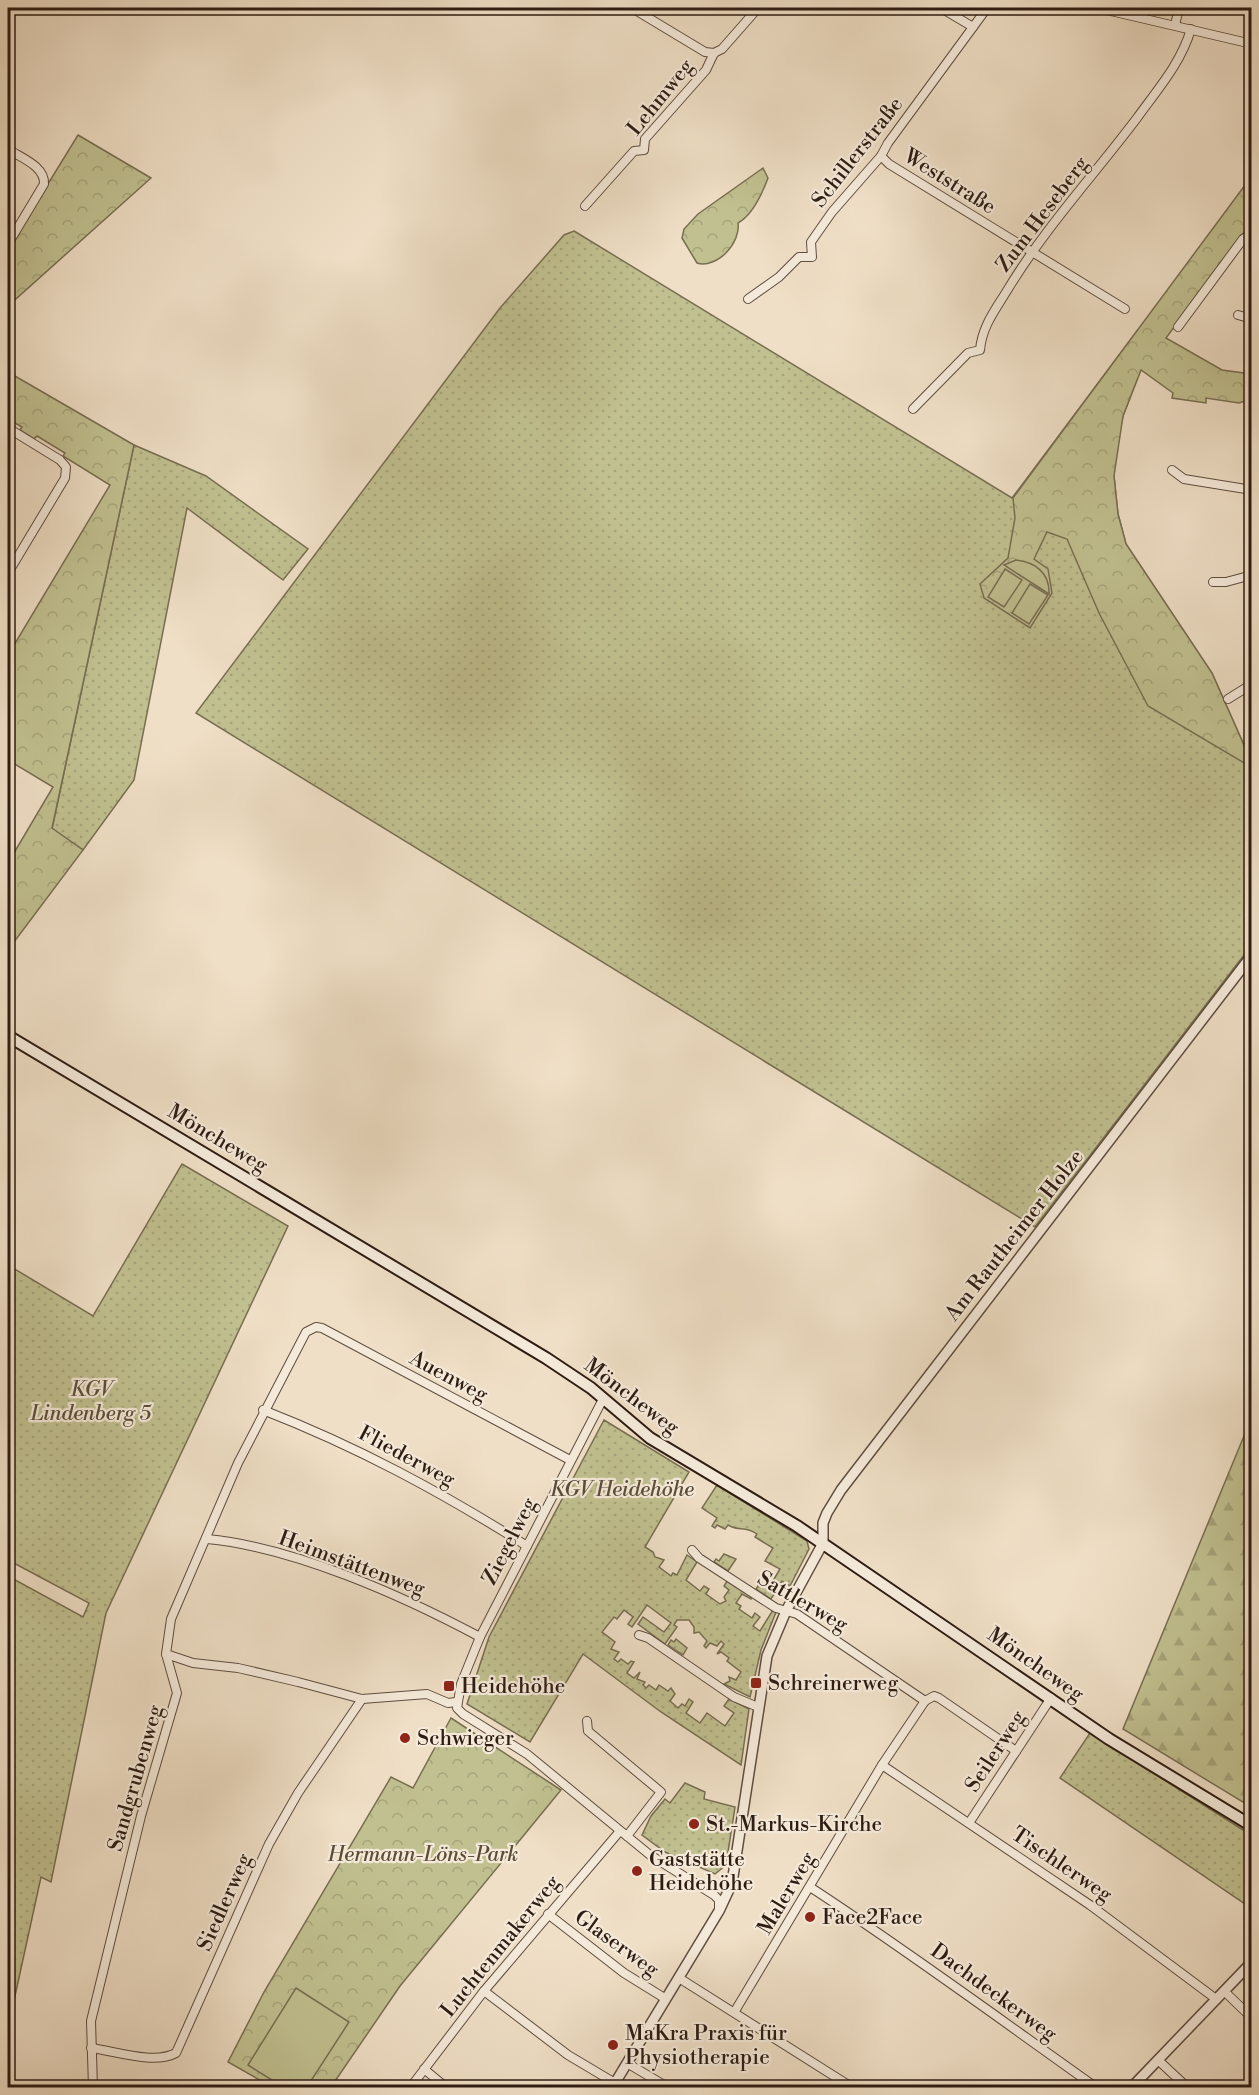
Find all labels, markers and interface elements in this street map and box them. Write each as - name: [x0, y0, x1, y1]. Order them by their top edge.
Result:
- street label: Lehmweg: [622, 54, 700, 141]
- street label: Schillerstraße: [807, 92, 909, 213]
- street label: Weststraße: [898, 143, 1000, 220]
- street label: Zum Heseberg: [991, 152, 1095, 278]
- street label: Möncheweg: [163, 1099, 272, 1179]
- street label: Am Rautheimer Holze: [939, 1145, 1090, 1327]
- street label: Auenweg: [404, 1345, 492, 1408]
- street label: Möncheweg: [579, 1353, 684, 1441]
- park label: KGV Lindenberg 5: [30, 1377, 152, 1427]
- street label: Fliederweg: [354, 1421, 459, 1493]
- park label: KGV Heidehöhe: [550, 1477, 694, 1503]
- street label: Ziegelweg: [477, 1493, 543, 1589]
- street label: Heimstättenweg: [275, 1525, 429, 1603]
- street label: Sattlerweg: [753, 1566, 853, 1638]
- street label: Möncheweg: [982, 1622, 1089, 1708]
- place label: Schreinerweg: [768, 1671, 898, 1697]
- place label: Heidehöhe: [461, 1674, 565, 1700]
- marker: Schreinerweg: [749, 1676, 763, 1690]
- marker: Heidehöhe: [442, 1679, 456, 1693]
- street label: Sandgrubenweg: [103, 1702, 169, 1854]
- street label: Seilerweg: [960, 1706, 1032, 1797]
- place label: Schwieger: [417, 1726, 514, 1752]
- marker: Schwieger: [398, 1731, 412, 1745]
- place label: St.-Markus-Kirche: [706, 1812, 882, 1838]
- marker: St.-Markus-Kirche: [687, 1817, 701, 1831]
- street label: Tischlerweg: [1006, 1822, 1117, 1908]
- park label: Hermann-Löns-Park: [327, 1842, 518, 1868]
- place label: Gaststätte Heidehöhe: [649, 1847, 753, 1897]
- street label: Malerweg: [752, 1847, 822, 1940]
- street label: Siedlerweg: [192, 1849, 258, 1955]
- marker: Gaststätte Heidehöhe: [630, 1864, 644, 1878]
- street label: Luchtenmakerweg: [435, 1870, 566, 2023]
- street label: Glaserweg: [569, 1905, 664, 1983]
- place label: Face2Face: [822, 1905, 923, 1931]
- marker: Face2Face: [803, 1910, 817, 1924]
- street label: Dachdeckerweg: [925, 1938, 1062, 2048]
- place label: MaKra Praxis für Physiotherapie: [625, 2021, 787, 2071]
- marker: MaKra Praxis für Physiotherapie: [606, 2038, 620, 2052]

